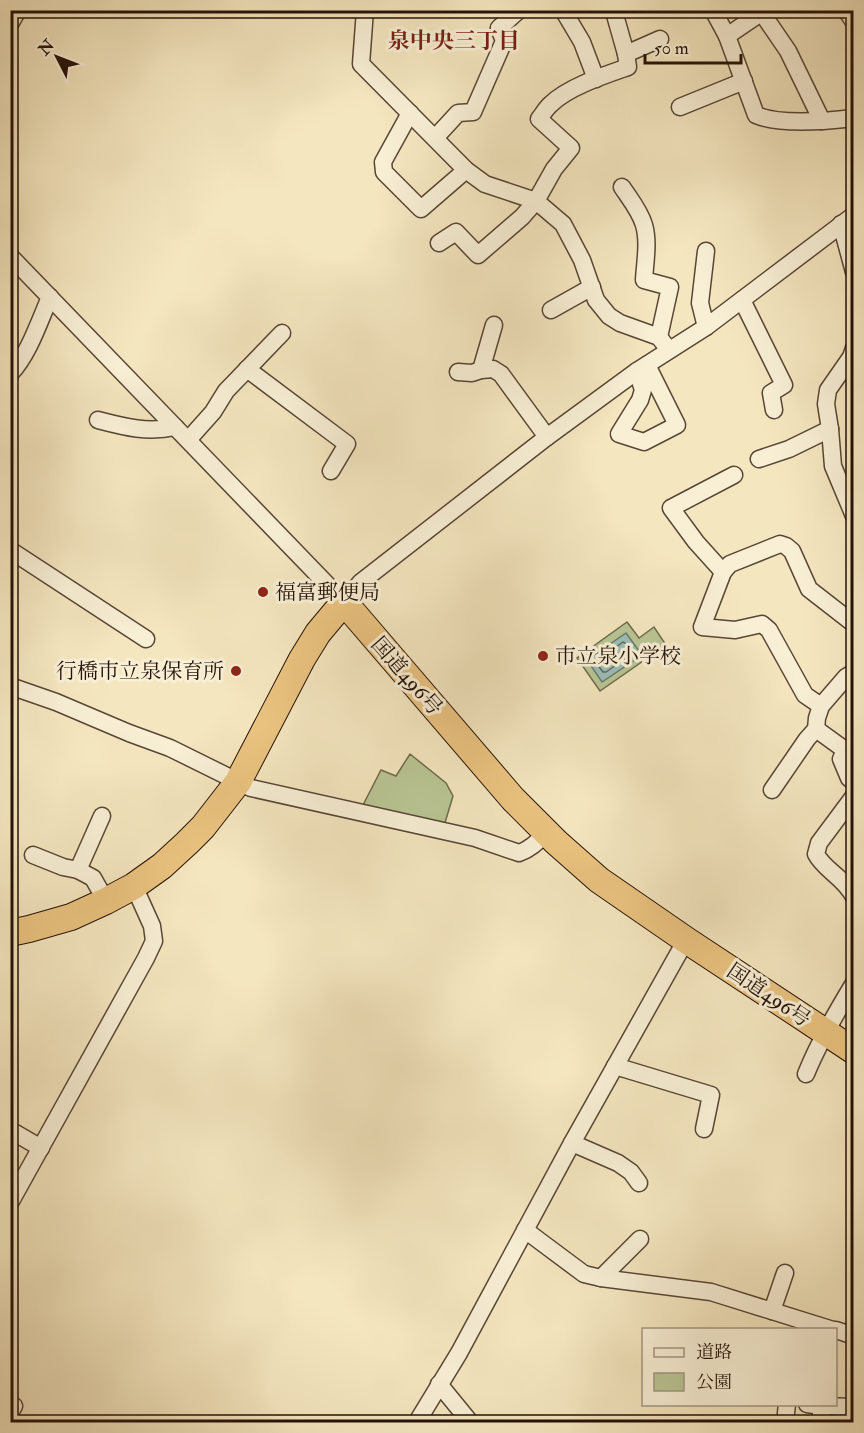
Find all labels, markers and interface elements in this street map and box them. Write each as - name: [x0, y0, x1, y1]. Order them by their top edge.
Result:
- north arrow: [27, 27, 87, 87]
- district label: 泉中央三丁目: [388, 27, 520, 55]
- scale bar: [645, 27, 741, 65]
- text: N: [34, 35, 59, 60]
- text: 50 m: [654, 37, 689, 60]
- place label: 福富郵便局: [275, 579, 380, 606]
- marker: 福富郵便局: [256, 585, 270, 599]
- street label: 国道496号: [365, 631, 448, 721]
- place label: 市立泉小学校: [555, 643, 681, 670]
- marker: 市立泉小学校: [536, 649, 550, 663]
- place label: 行橋市立泉保育所: [56, 658, 224, 685]
- marker: 行橋市立泉保育所: [229, 664, 243, 678]
- street label: 国道496号: [722, 957, 816, 1033]
- legend: [642, 1328, 837, 1406]
- text: 道路: [696, 1341, 732, 1364]
- text: 公園: [696, 1371, 732, 1394]

